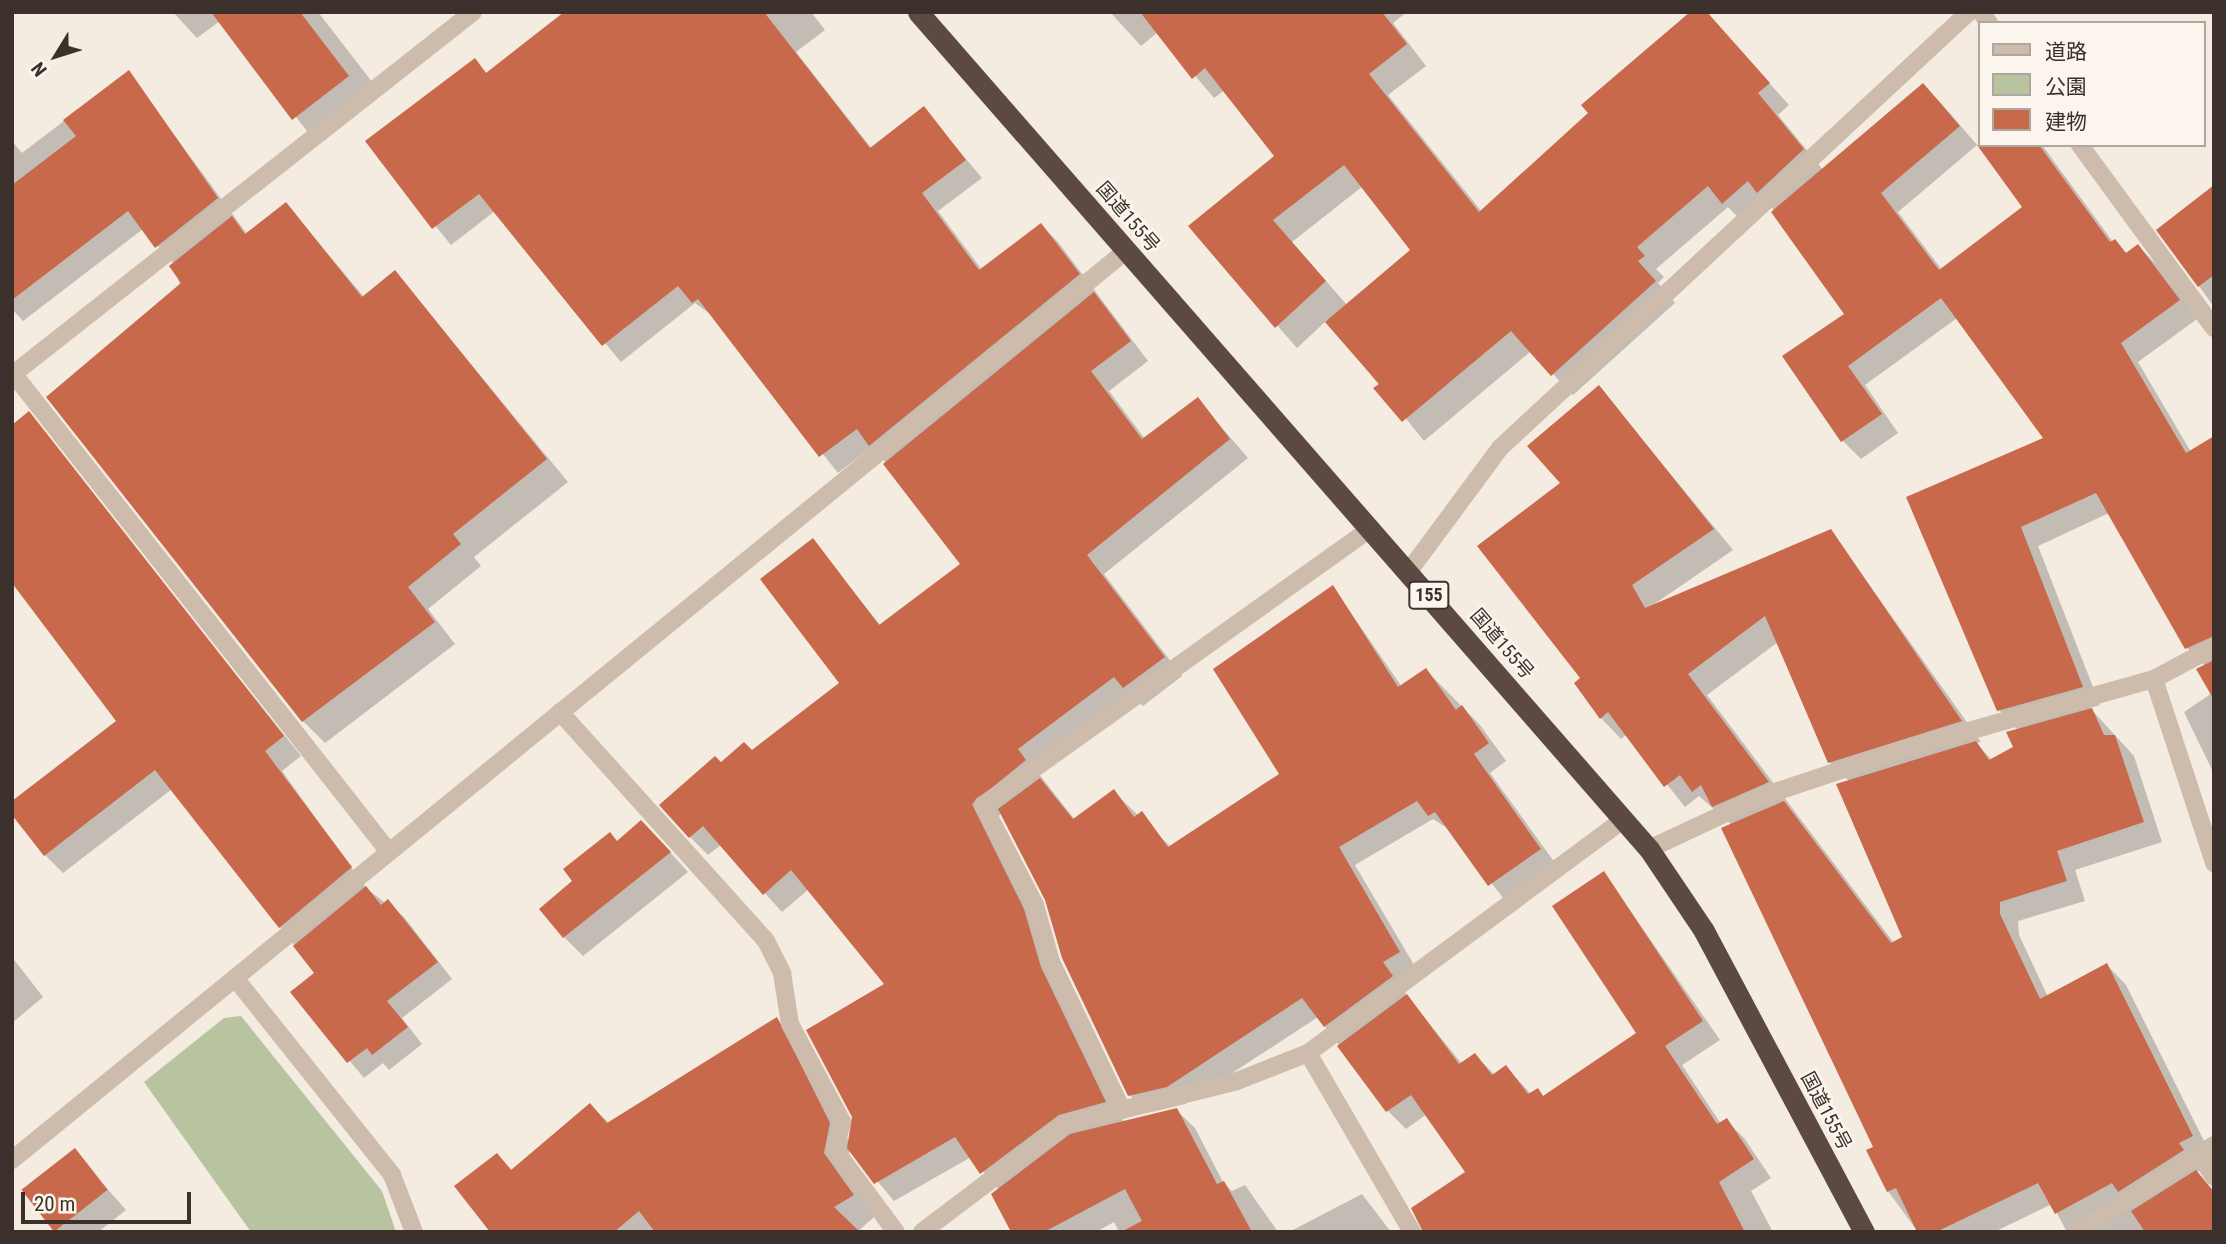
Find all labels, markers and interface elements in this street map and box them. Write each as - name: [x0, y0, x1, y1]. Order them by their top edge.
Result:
- north arrow: [21, 21, 91, 91]
- legend: [1978, 21, 2205, 147]
- text: 道路: [2045, 40, 2087, 64]
- text: N: [26, 58, 52, 81]
- text: 公園: [2045, 75, 2087, 99]
- text: 建物: [2045, 110, 2087, 134]
- street label: 国道155号: [1091, 177, 1165, 257]
- road number: 155: [1408, 580, 1450, 610]
- street label: 国道155号: [1465, 604, 1539, 684]
- street label: 国道155号: [1796, 1068, 1856, 1154]
- scale bar: [24, 1178, 194, 1222]
- text: 20 m: [34, 1192, 75, 1216]

